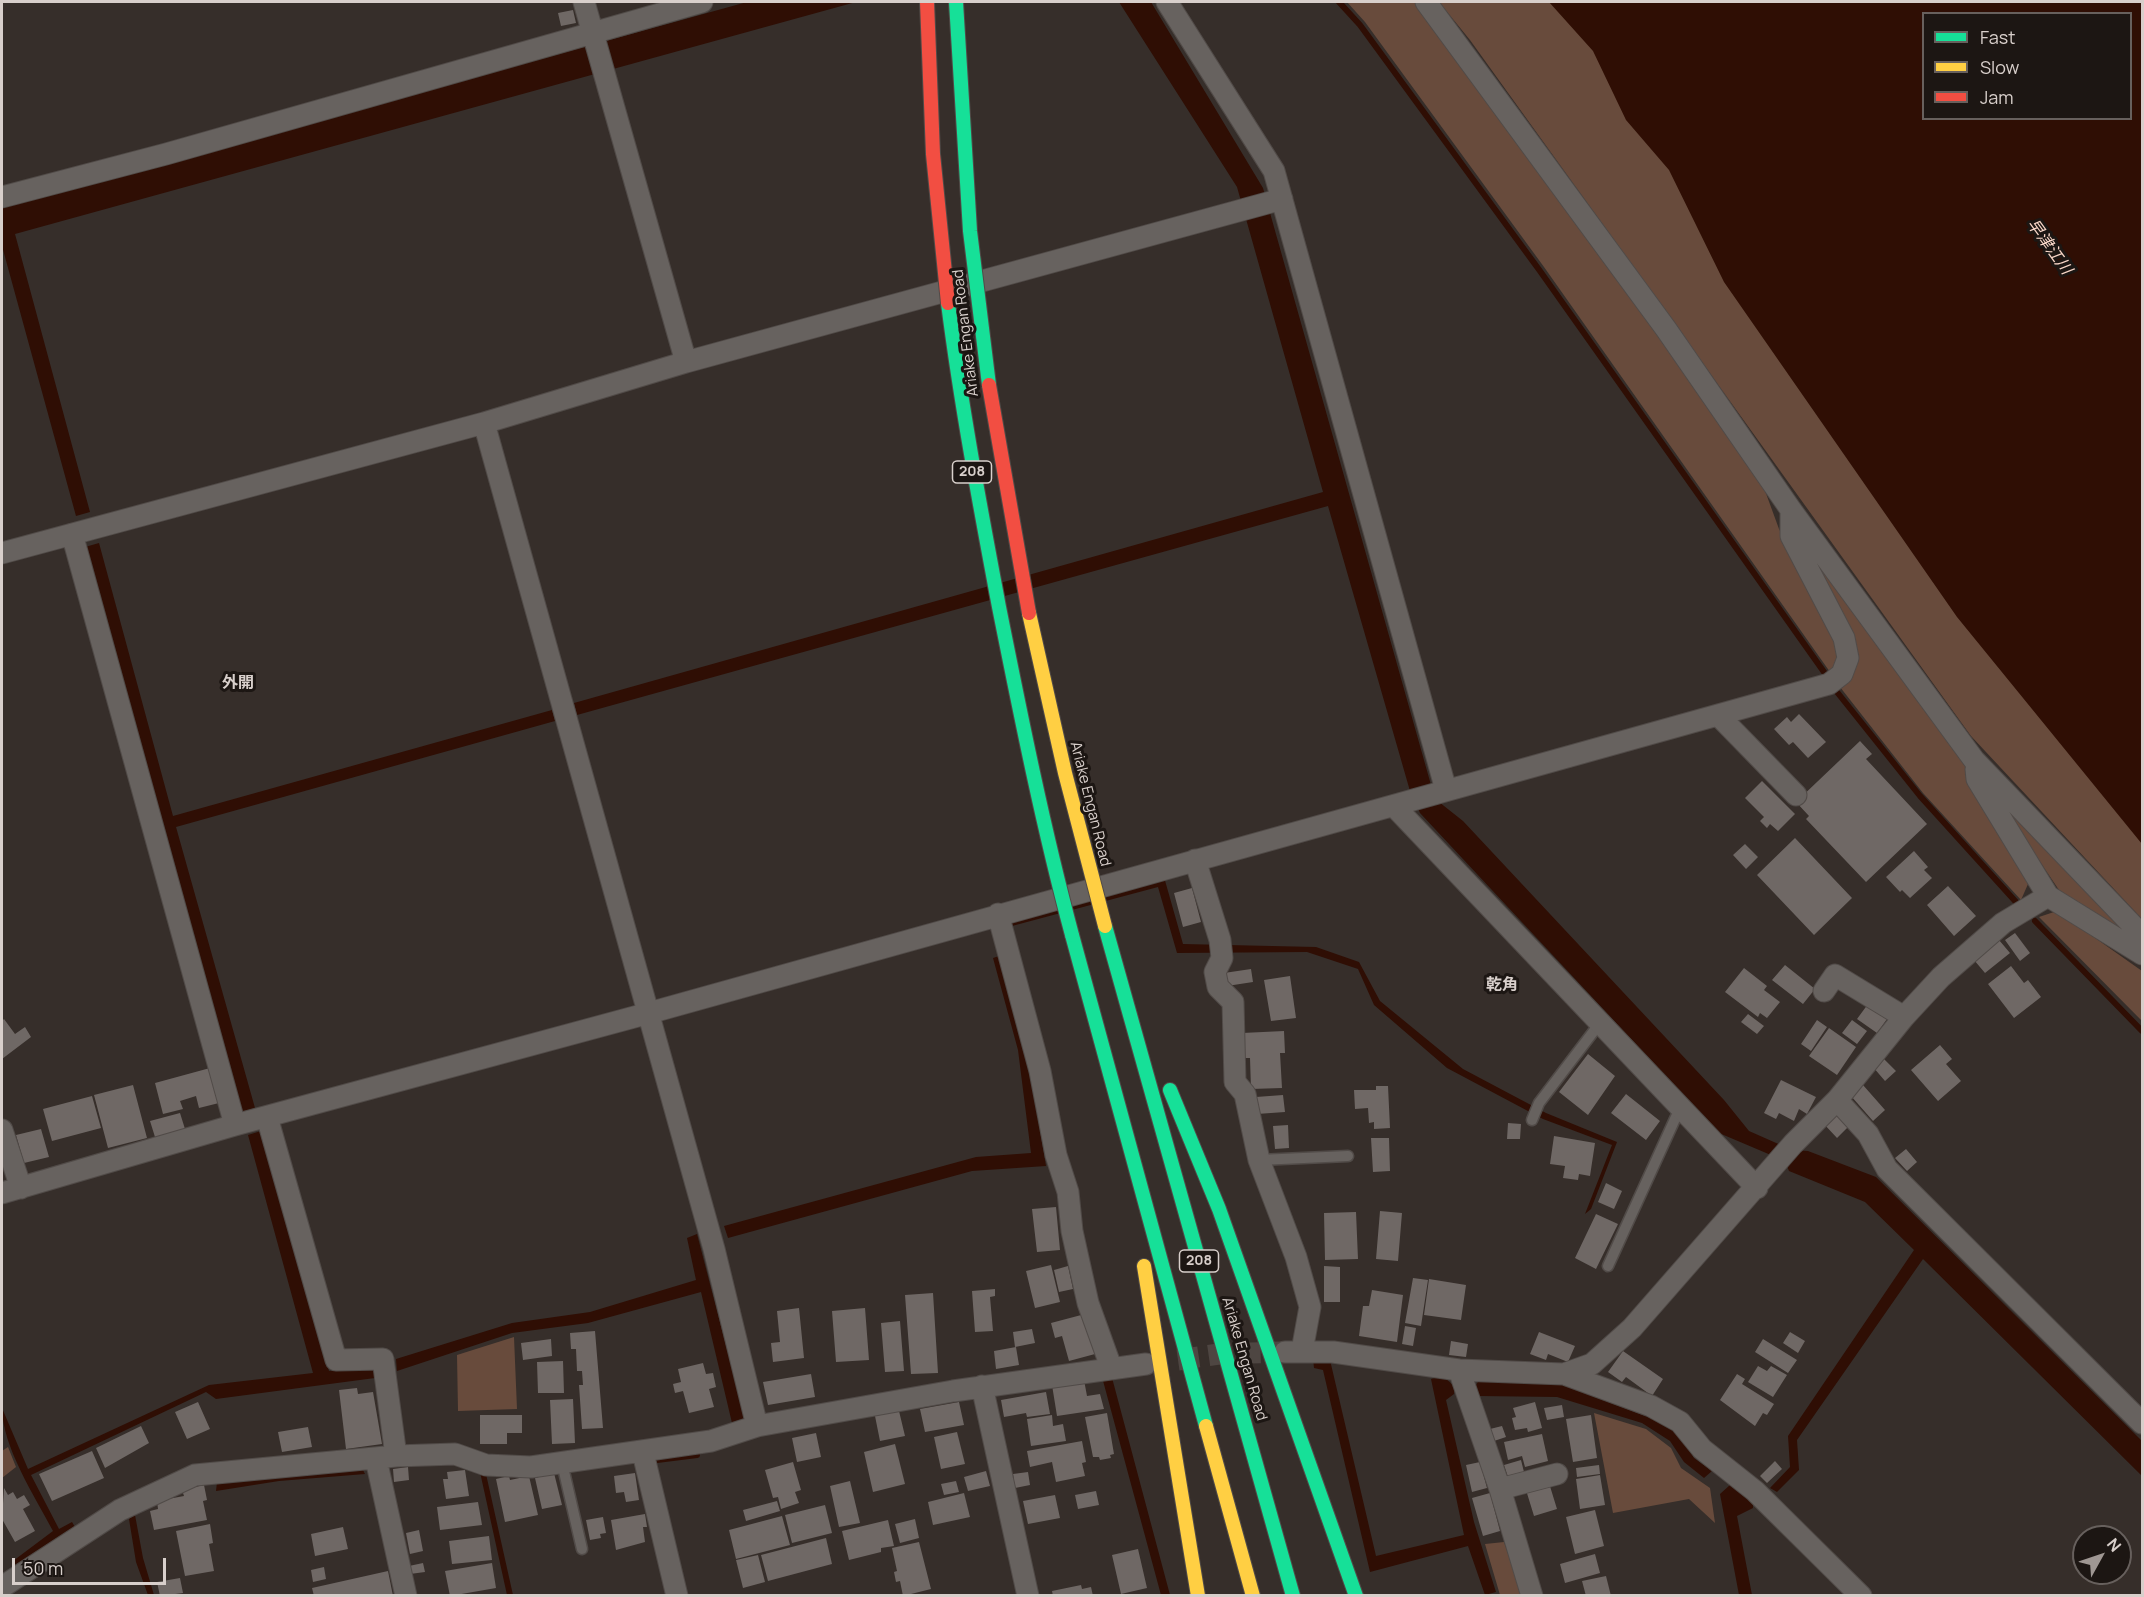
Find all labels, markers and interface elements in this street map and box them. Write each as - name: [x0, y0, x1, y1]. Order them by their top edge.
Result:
- legend: [1922, 12, 2132, 120]
- text: Fast: [1980, 25, 2015, 49]
- text: Slow: [1980, 55, 2019, 79]
- text: Jam: [1980, 85, 2014, 109]
- water label: 早津江川: [2022, 215, 2076, 279]
- street label: Ariake Engan Road: [949, 268, 983, 398]
- road number: 208: [952, 461, 992, 483]
- district label: 外開: [222, 674, 254, 694]
- street label: Ariake Engan Road: [1066, 740, 1114, 868]
- district label: 乾角: [1486, 976, 1518, 996]
- road number: 208: [1180, 1250, 1218, 1272]
- street label: Ariake Engan Road: [1218, 1295, 1270, 1423]
- north arrow: [2072, 1525, 2132, 1585]
- text: N: [2102, 1533, 2126, 1556]
- scale bar: [15, 1546, 170, 1584]
- text: 50 m: [23, 1556, 63, 1580]

